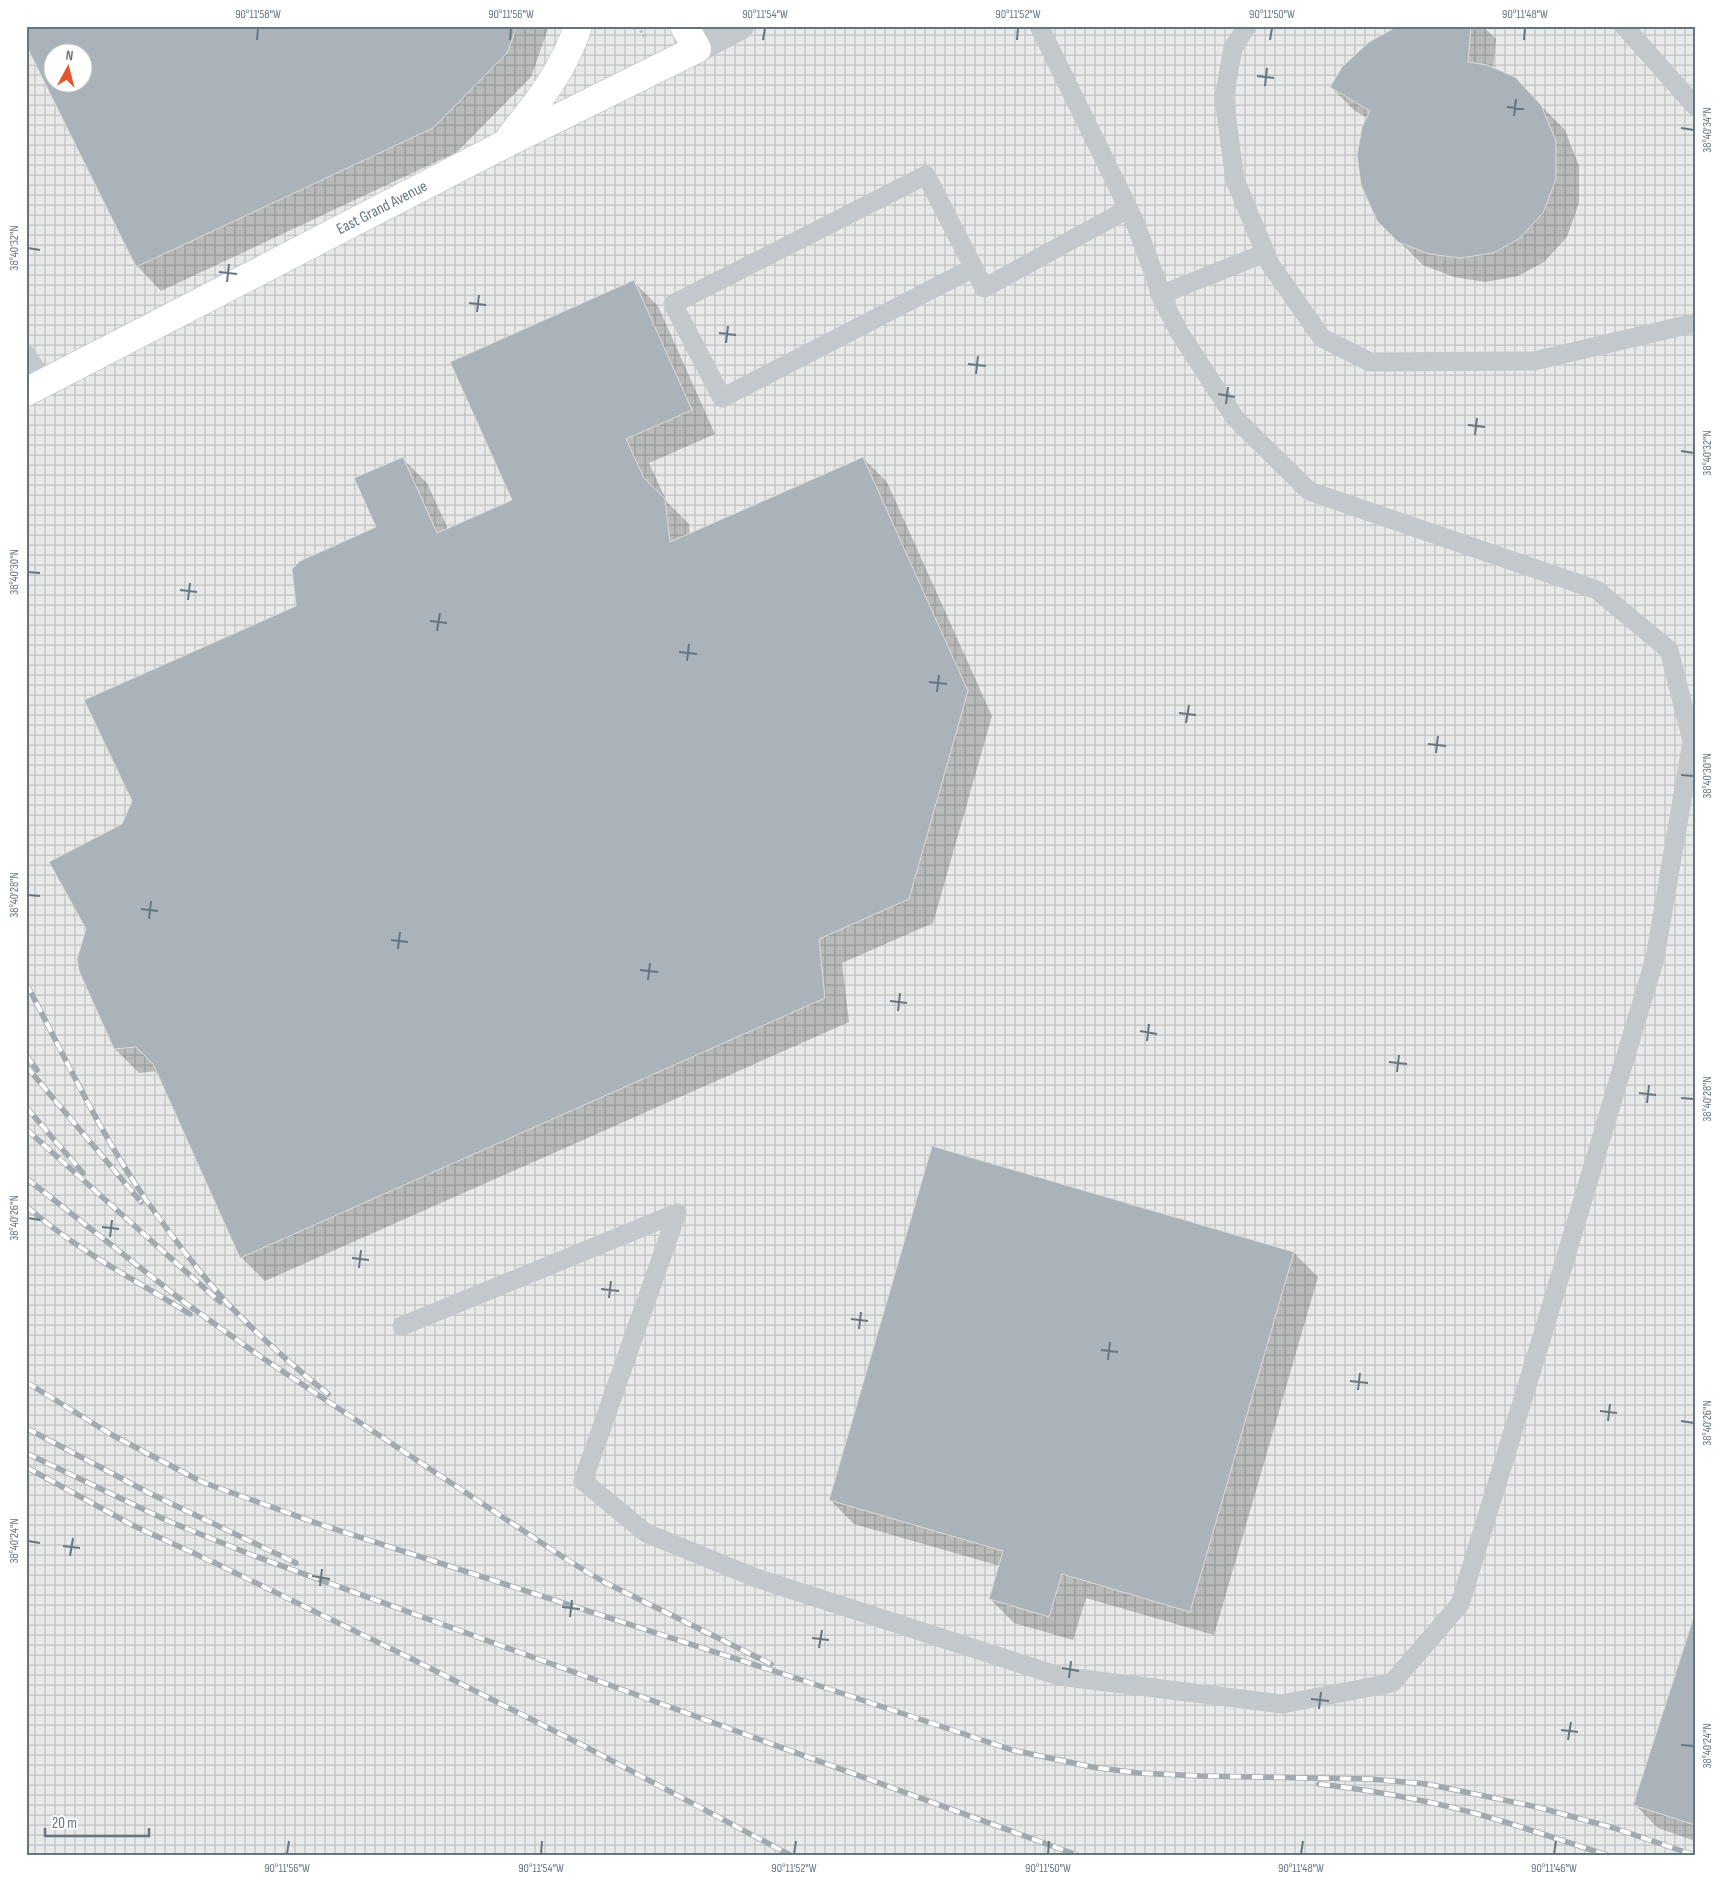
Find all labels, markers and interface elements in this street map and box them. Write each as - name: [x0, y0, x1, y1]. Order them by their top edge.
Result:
- text: 90°11'58"W: [235, 7, 281, 22]
- text: 90°11'56"W: [488, 7, 534, 22]
- text: 90°11'54"W: [742, 7, 788, 22]
- text: 90°11'52"W: [995, 7, 1041, 22]
- text: 90°11'50"W: [1249, 7, 1295, 22]
- text: 90°11'48"W: [1502, 7, 1548, 22]
- north arrow: [42, 42, 92, 92]
- text: N: [65, 47, 74, 64]
- text: 38°40'34"N: [1700, 107, 1715, 153]
- street label: East Grand Avenue: [333, 177, 431, 239]
- text: 38°40'32"N: [7, 225, 22, 271]
- text: 38°40'32"N: [1700, 430, 1715, 476]
- text: 38°40'30"N: [7, 549, 22, 595]
- text: 38°40'30"N: [1700, 753, 1715, 799]
- text: 38°40'28"N: [7, 872, 22, 918]
- text: 38°40'28"N: [1700, 1076, 1715, 1122]
- text: 38°40'26"N: [7, 1195, 22, 1241]
- text: 38°40'26"N: [1700, 1400, 1715, 1446]
- text: 38°40'24"N: [7, 1518, 22, 1564]
- text: 38°40'24"N: [1700, 1723, 1715, 1769]
- scale bar: [45, 1806, 149, 1838]
- text: 20 m: [52, 1814, 77, 1833]
- text: 90°11'56"W: [264, 1861, 310, 1876]
- text: 90°11'54"W: [518, 1861, 564, 1876]
- text: 90°11'52"W: [771, 1861, 817, 1876]
- text: 90°11'50"W: [1025, 1861, 1071, 1876]
- text: 90°11'48"W: [1278, 1861, 1324, 1876]
- text: 90°11'46"W: [1531, 1861, 1577, 1876]

